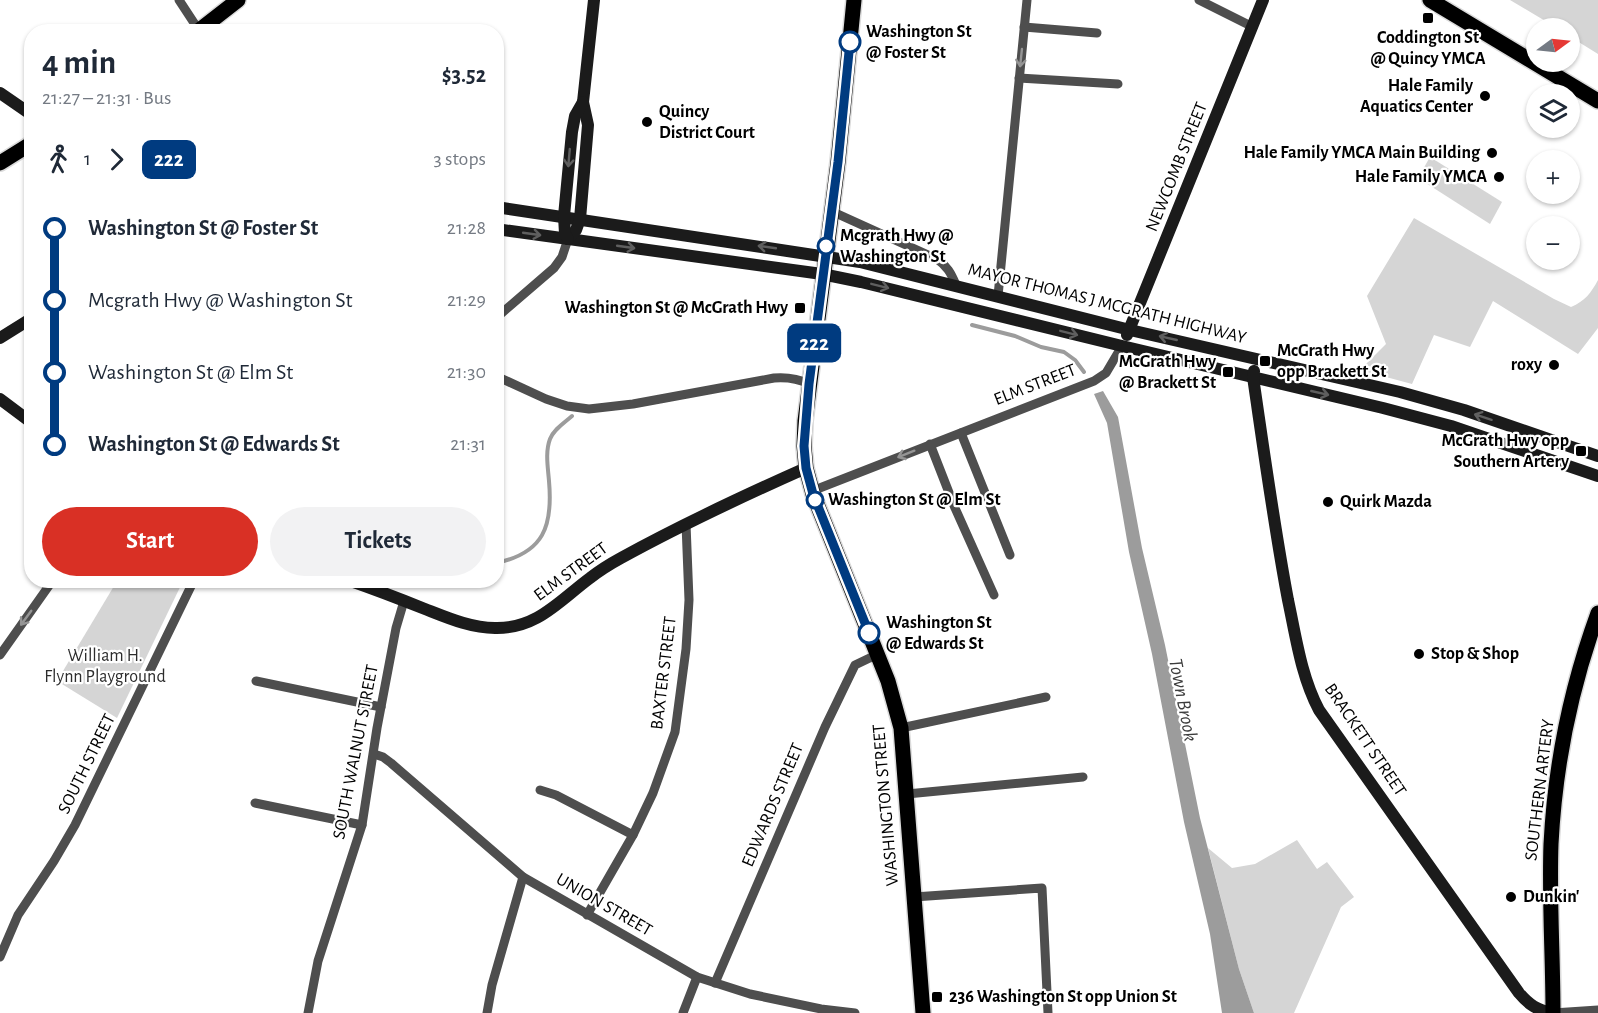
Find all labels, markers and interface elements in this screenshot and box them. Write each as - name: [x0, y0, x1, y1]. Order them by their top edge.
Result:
- marker: Coddington St @ Quincy YMCA: [1421, 11, 1435, 25]
- north arrow: [1526, 18, 1580, 72]
- map controls: [1526, 18, 1580, 270]
- place label: Washington St @ Foster St: [866, 23, 972, 62]
- place label: Coddington St @ Quincy YMCA: [1370, 29, 1486, 68]
- marker: Washington St @ Foster St: [839, 31, 861, 53]
- text: 4 min: [42, 47, 116, 80]
- one-way arrow: [1015, 48, 1026, 68]
- text: $3.52: [442, 64, 486, 86]
- place label: Hale Family Aquatics Center: [1360, 77, 1474, 116]
- button: layers: [1526, 84, 1580, 138]
- text: 21:27 – 21:31 · Bus: [42, 88, 171, 108]
- marker: Hale Family Aquatics Center: [1478, 89, 1492, 103]
- street label: NEWCOMB STREET: [1143, 100, 1211, 234]
- place label: Quincy District Court: [659, 103, 755, 142]
- marker: Quincy District Court: [640, 115, 654, 129]
- icon: walk: [42, 143, 75, 176]
- icon: forward: [100, 143, 133, 176]
- place label: Hale Family YMCA Main Building: [1243, 144, 1481, 162]
- marker: Hale Family YMCA Main Building: [1485, 146, 1499, 160]
- one-way arrow: [563, 147, 574, 167]
- text: 1: [84, 149, 91, 169]
- text: 222: [154, 149, 184, 170]
- text: 3 stops: [434, 149, 486, 169]
- button: +: [1526, 150, 1580, 204]
- place label: Hale Family YMCA: [1355, 168, 1487, 186]
- marker: Hale Family YMCA: [1492, 170, 1506, 184]
- button: −: [1526, 216, 1580, 270]
- text: Washington St @ Foster St: [88, 217, 318, 239]
- text: 21:28: [447, 218, 486, 238]
- place label: Mcgrath Hwy @ Washington St: [840, 227, 954, 266]
- one-way arrow: [522, 229, 542, 240]
- marker: Mcgrath Hwy @ Washington St: [817, 237, 835, 255]
- one-way arrow: [758, 241, 777, 252]
- one-way arrow: [615, 242, 635, 253]
- street label: MAYOR THOMAS J MCGRATH HIGHWAY: [966, 261, 1248, 347]
- one-way arrow: [870, 281, 889, 293]
- text: Mcgrath Hwy @ Washington St: [88, 289, 353, 311]
- text: 21:29: [447, 290, 486, 310]
- place label: Washington St @ McGrath Hwy: [565, 299, 789, 317]
- marker: Washington St @ McGrath Hwy: [793, 301, 807, 315]
- line badge: 222: [780, 324, 848, 362]
- one-way arrow: [1059, 328, 1078, 340]
- one-way arrow: [1158, 332, 1177, 344]
- text: 222: [799, 333, 829, 354]
- place label: McGrath Hwy opp Brackett St: [1277, 342, 1386, 381]
- place label: McGrath Hwy @ Brackett St: [1119, 353, 1217, 392]
- marker: McGrath Hwy opp Brackett St: [1258, 354, 1272, 368]
- place label: roxy: [1511, 356, 1543, 374]
- marker: roxy: [1547, 358, 1561, 372]
- text: Washington St @ Elm St: [88, 361, 293, 383]
- street label: ELM STREET: [991, 361, 1079, 409]
- text: 21:30: [447, 362, 486, 382]
- marker: McGrath Hwy @ Brackett St: [1221, 365, 1235, 379]
- one-way arrow: [1310, 387, 1329, 399]
- one-way arrow: [1474, 411, 1493, 422]
- place label: McGrath Hwy opp Southern Artery: [1442, 432, 1570, 471]
- text: Washington St @ Edwards St: [88, 433, 340, 455]
- text: 21:31: [450, 434, 486, 454]
- marker: McGrath Hwy opp Southern Artery: [1574, 444, 1588, 458]
- one-way arrow: [897, 449, 916, 460]
- marker: Washington St @ Elm St: [806, 491, 824, 509]
- place label: Washington St @ Elm St: [828, 491, 1001, 509]
- place label: Quirk Mazda: [1340, 493, 1432, 511]
- marker: Quirk Mazda: [1321, 495, 1335, 509]
- button: Start: [42, 507, 258, 576]
- button: Tickets: [270, 507, 486, 576]
- street label: ELM STREET: [531, 539, 611, 605]
- one-way arrow: [20, 609, 33, 625]
- place label: Washington St @ Edwards St: [886, 614, 992, 653]
- street label: BAXTER STREET: [648, 615, 680, 731]
- marker: Washington St @ Edwards St: [858, 622, 880, 644]
- place label: Stop & Shop: [1431, 645, 1519, 663]
- park label: William H. Flynn Playground: [44, 647, 166, 686]
- marker: Stop & Shop: [1412, 647, 1426, 661]
- water label: Town Brook: [1165, 657, 1201, 743]
- street label: SOUTH WALNUT STREET: [330, 663, 382, 841]
- street label: BRACKETT STREET: [1321, 680, 1409, 800]
- street label: SOUTH STREET: [55, 711, 119, 817]
- street label: SOUTHERN ARTERY: [1522, 718, 1558, 862]
- street label: WASHINGTON STREET: [870, 723, 902, 887]
- street label: EDWARDS STREET: [739, 740, 807, 869]
- street label: UNION STREET: [553, 870, 655, 940]
- place label: Dunkin': [1523, 888, 1580, 906]
- marker: Dunkin': [1504, 890, 1518, 904]
- place label: 236 Washington St opp Union St: [949, 988, 1177, 1006]
- marker: 236 Washington St opp Union St: [930, 990, 944, 1004]

